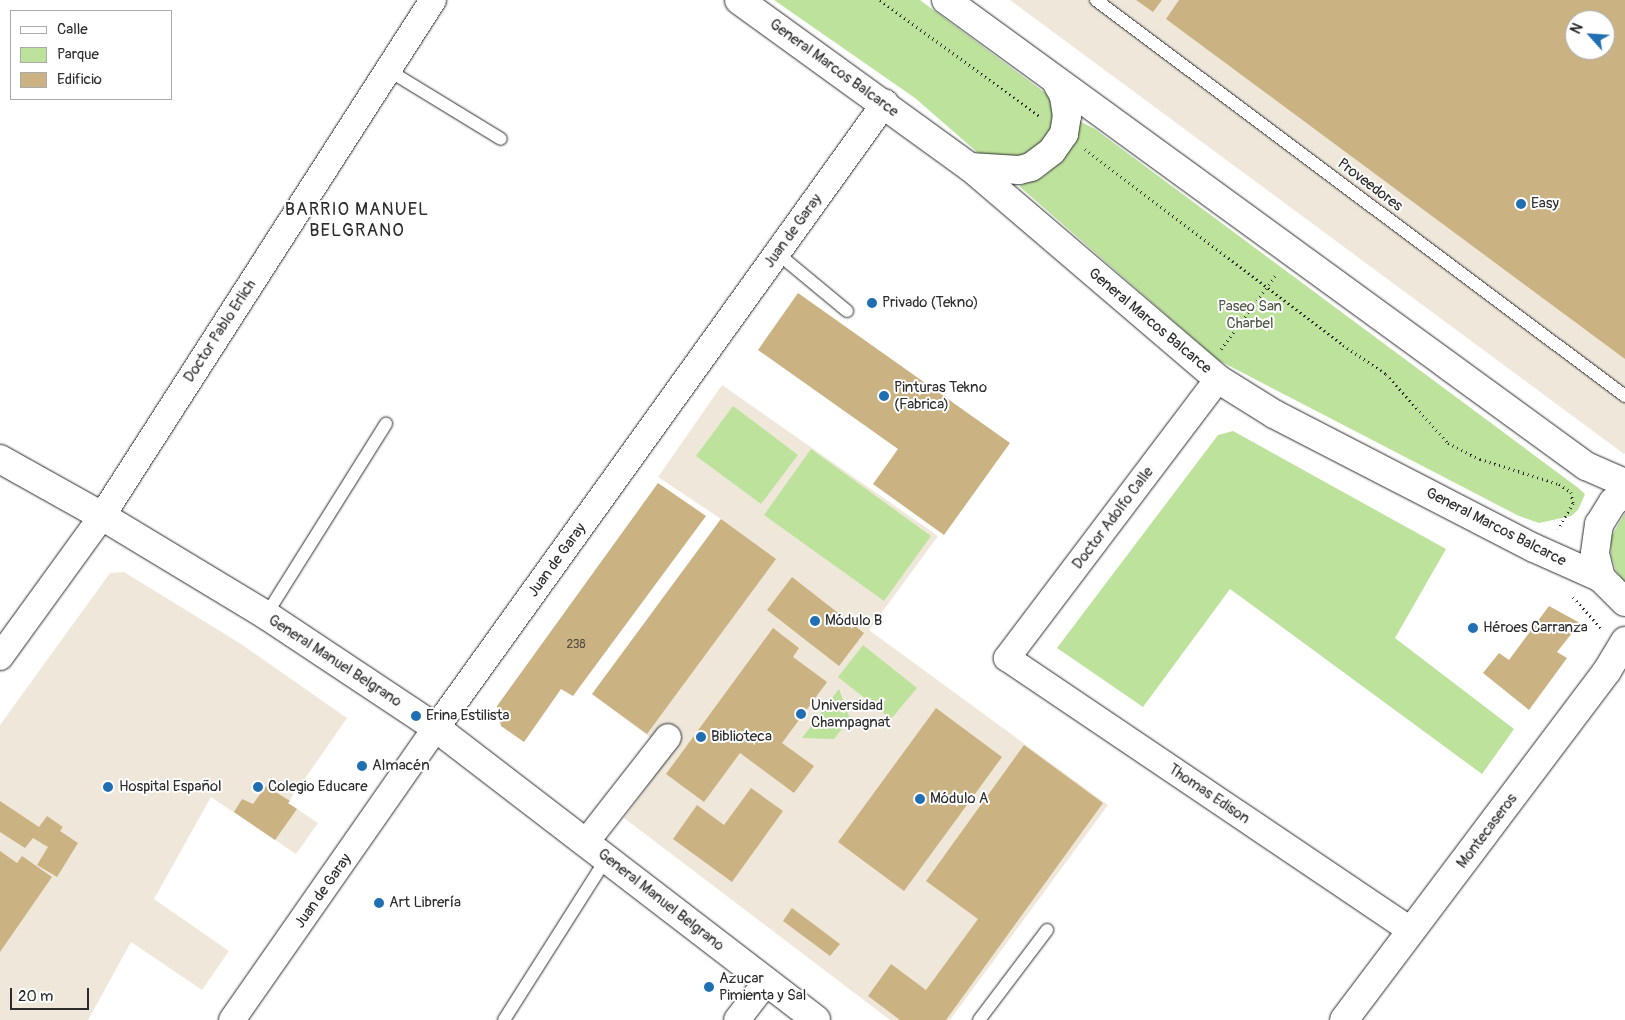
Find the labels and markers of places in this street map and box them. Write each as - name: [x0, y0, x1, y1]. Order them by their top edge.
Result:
- place label: Easy: [1531, 195, 1559, 213]
- marker: Easy: [1515, 198, 1527, 210]
- place label: Privado (Tekno): [882, 294, 979, 312]
- marker: Privado (Tekno): [866, 297, 878, 309]
- place label: Pinturas Tekno (Fabrica): [894, 378, 987, 413]
- marker: Pinturas Tekno (Fabrica): [878, 390, 890, 402]
- place label: Módulo B: [825, 612, 882, 630]
- marker: Módulo B: [809, 615, 821, 627]
- place label: Héroes Carranza: [1483, 619, 1588, 637]
- marker: Héroes Carranza: [1467, 622, 1479, 634]
- place label: Universidad Champagnat: [811, 696, 890, 731]
- place label: Erina Estilista: [426, 707, 510, 725]
- marker: Universidad Champagnat: [795, 708, 807, 720]
- marker: Erina Estilista: [410, 710, 422, 722]
- place label: Biblioteca: [711, 728, 772, 746]
- marker: Biblioteca: [695, 731, 707, 743]
- place label: Almacén: [372, 757, 430, 775]
- marker: Almacén: [356, 760, 368, 772]
- place label: Hospital Español: [119, 778, 222, 796]
- place label: Colegio Educare: [268, 778, 368, 796]
- marker: Hospital Español: [101, 780, 115, 794]
- marker: Colegio Educare: [252, 781, 264, 793]
- place label: Módulo A: [930, 790, 989, 808]
- marker: Módulo A: [914, 793, 926, 805]
- place label: Art Librería: [389, 894, 461, 912]
- marker: Art Librería: [373, 897, 385, 909]
- place label: Azucar Pimienta y Sal: [719, 969, 806, 1004]
- marker: Azucar Pimienta y Sal: [703, 981, 715, 993]

